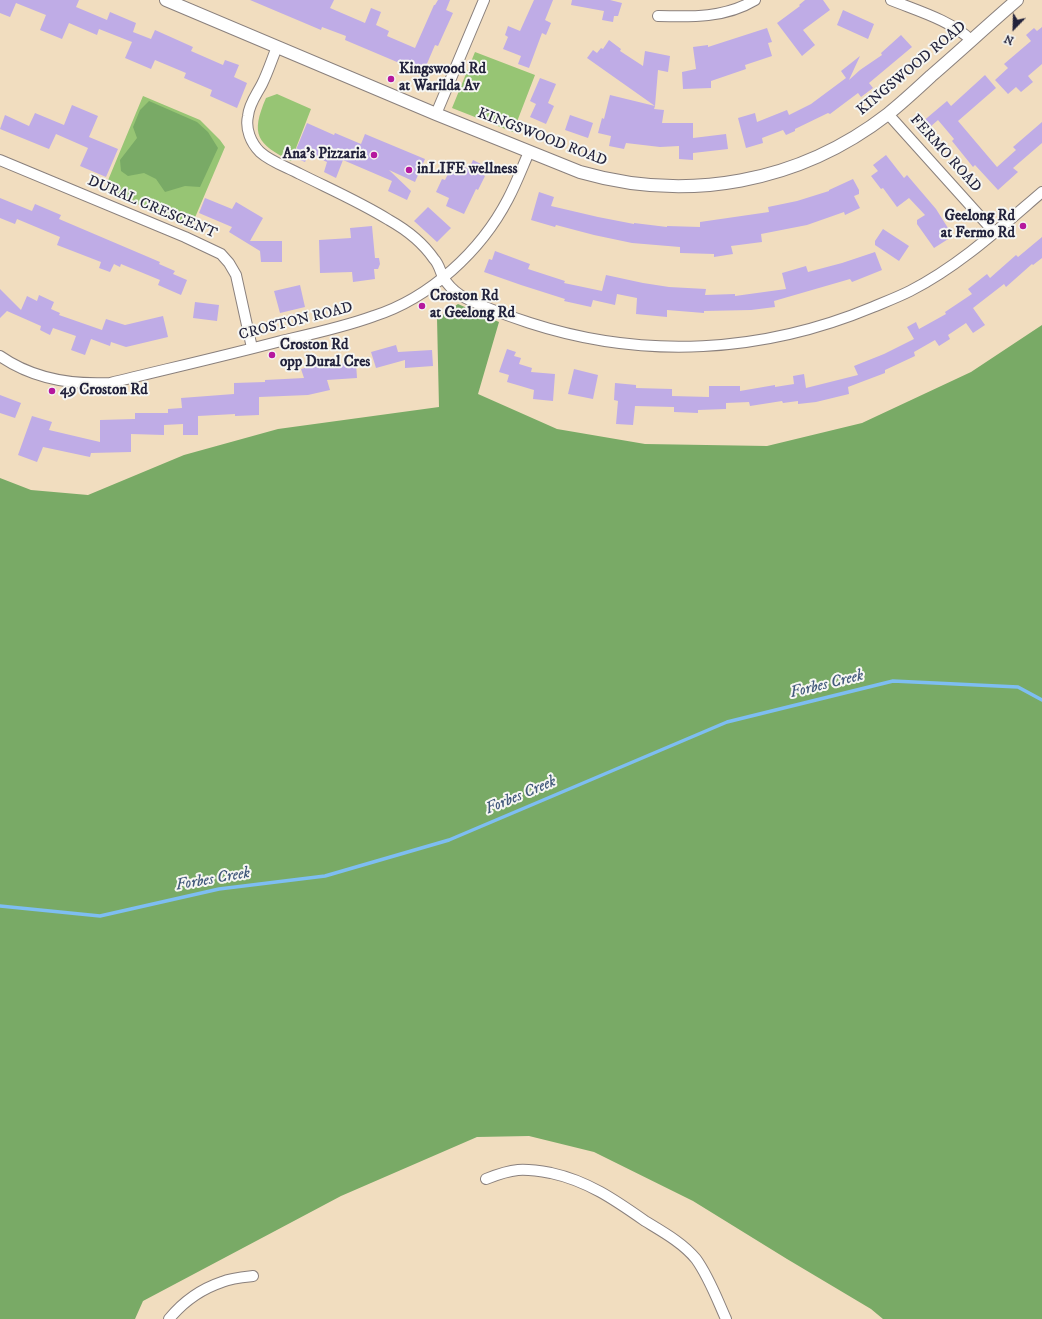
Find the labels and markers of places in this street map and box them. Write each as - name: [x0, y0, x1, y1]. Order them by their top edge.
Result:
- place label: Kingswood Rd at Warilda Av: [399, 61, 486, 96]
- marker: Kingswood Rd at Warilda Av: [386, 74, 396, 84]
- place label: Ana's Pizzaria: [283, 146, 366, 164]
- marker: Ana's Pizzaria: [369, 150, 379, 160]
- place label: inLIFE wellness: [417, 161, 518, 179]
- marker: inLIFE wellness: [404, 165, 414, 175]
- place label: Geelong Rd at Fermo Rd: [941, 208, 1015, 243]
- marker: Geelong Rd at Fermo Rd: [1018, 221, 1028, 231]
- place label: Croston Rd at Geelong Rd: [430, 288, 515, 323]
- marker: Croston Rd at Geelong Rd: [417, 301, 427, 311]
- place label: Croston Rd opp Dural Cres: [280, 337, 370, 372]
- marker: Croston Rd opp Dural Cres: [267, 350, 277, 360]
- place label: 49 Croston Rd: [60, 382, 148, 400]
- marker: 49 Croston Rd: [47, 386, 57, 396]

